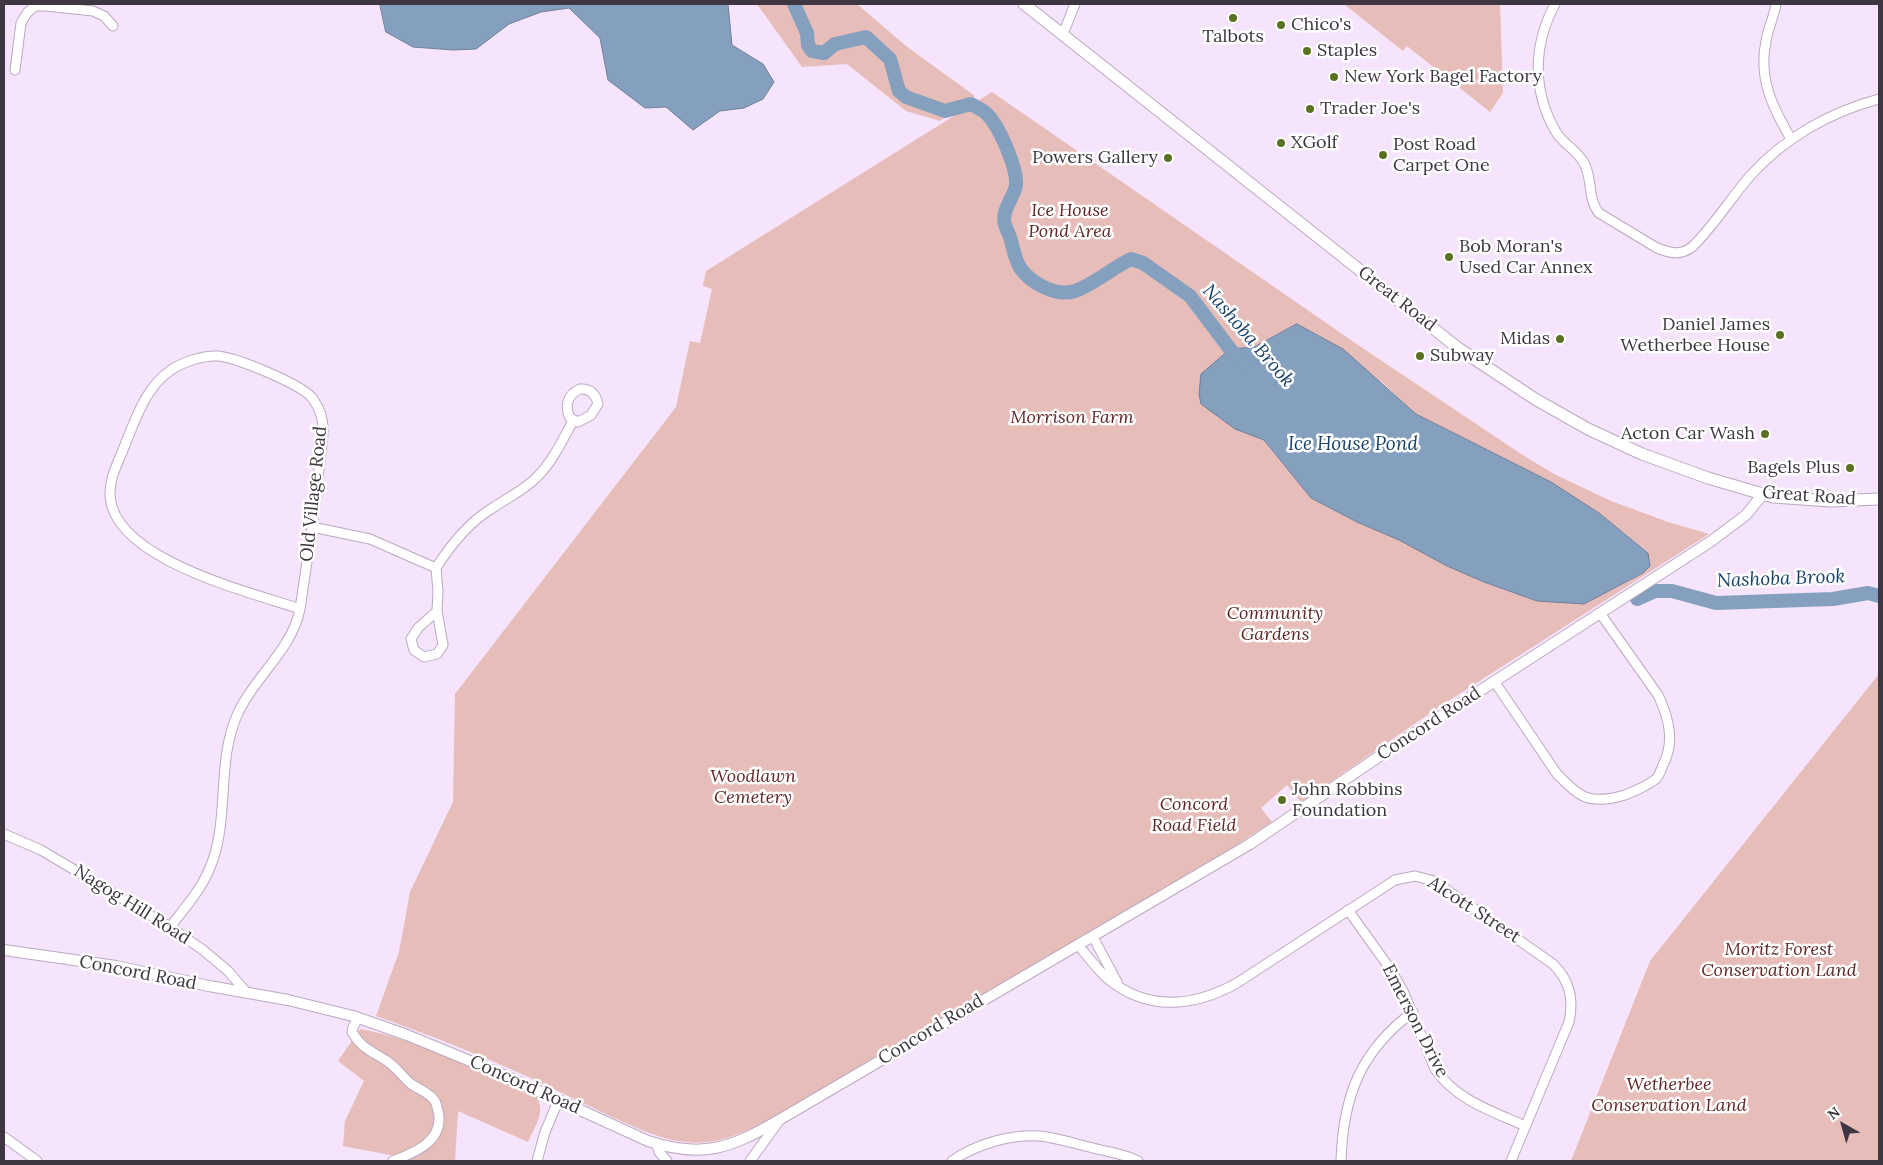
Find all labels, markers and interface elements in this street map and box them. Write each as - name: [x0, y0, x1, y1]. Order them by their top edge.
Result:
- marker: Talbots: [1227, 12, 1239, 24]
- place label: Chico's: [1291, 14, 1351, 36]
- marker: Chico's: [1275, 19, 1287, 31]
- place label: Talbots: [1202, 26, 1264, 48]
- place label: Staples: [1317, 40, 1377, 62]
- marker: Staples: [1301, 45, 1313, 57]
- place label: New York Bagel Factory: [1344, 66, 1542, 88]
- marker: New York Bagel Factory: [1328, 71, 1340, 83]
- place label: Trader Joe's: [1320, 98, 1420, 120]
- marker: Trader Joe's: [1304, 103, 1316, 115]
- place label: XGolf: [1291, 132, 1338, 154]
- place label: Post Road Carpet One: [1393, 134, 1490, 176]
- marker: XGolf: [1275, 137, 1287, 149]
- place label: Powers Gallery: [1032, 147, 1158, 169]
- marker: Post Road Carpet One: [1377, 149, 1389, 161]
- marker: Powers Gallery: [1162, 152, 1174, 164]
- park label: Ice House Pond Area: [1028, 200, 1112, 242]
- place label: Bob Moran's Used Car Annex: [1459, 236, 1593, 278]
- marker: Bob Moran's Used Car Annex: [1443, 251, 1455, 263]
- street label: Great Road: [1353, 262, 1441, 336]
- water label: Nashoba Brook: [1197, 280, 1299, 392]
- place label: Daniel James Wetherbee House: [1620, 314, 1770, 356]
- place label: Midas: [1500, 328, 1550, 350]
- marker: Daniel James Wetherbee House: [1774, 329, 1786, 341]
- marker: Midas: [1554, 333, 1566, 345]
- place label: Subway: [1430, 345, 1494, 367]
- marker: Subway: [1414, 350, 1426, 362]
- park label: Morrison Farm: [1010, 407, 1134, 429]
- place label: Acton Car Wash: [1621, 423, 1755, 445]
- street label: Old Village Road: [296, 425, 332, 563]
- marker: Acton Car Wash: [1759, 428, 1771, 440]
- water label: Ice House Pond: [1288, 434, 1418, 456]
- place label: Bagels Plus: [1747, 457, 1840, 479]
- marker: Bagels Plus: [1844, 462, 1856, 474]
- street label: Great Road: [1762, 482, 1856, 510]
- water label: Nashoba Brook: [1716, 565, 1846, 593]
- park label: Community Gardens: [1227, 603, 1323, 646]
- street label: Concord Road: [1373, 683, 1485, 765]
- park label: Woodlawn Cemetery: [710, 766, 796, 809]
- place label: John Robbins Foundation: [1292, 779, 1403, 822]
- park label: Concord Road Field: [1152, 794, 1236, 836]
- marker: John Robbins Foundation: [1276, 794, 1288, 806]
- street label: Nagog Hill Road: [70, 861, 194, 949]
- street label: Alcott Street: [1424, 872, 1524, 948]
- park label: Moritz Forest Conservation Land: [1701, 939, 1857, 982]
- street label: Concord Road: [78, 951, 198, 995]
- street label: Emerson Drive: [1377, 961, 1453, 1081]
- street label: Concord Road: [874, 990, 988, 1070]
- street label: Concord Road: [466, 1051, 584, 1119]
- park label: Wetherbee Conservation Land: [1591, 1074, 1747, 1116]
- north arrow: [1818, 1100, 1868, 1150]
- text: N: [1824, 1103, 1844, 1124]

